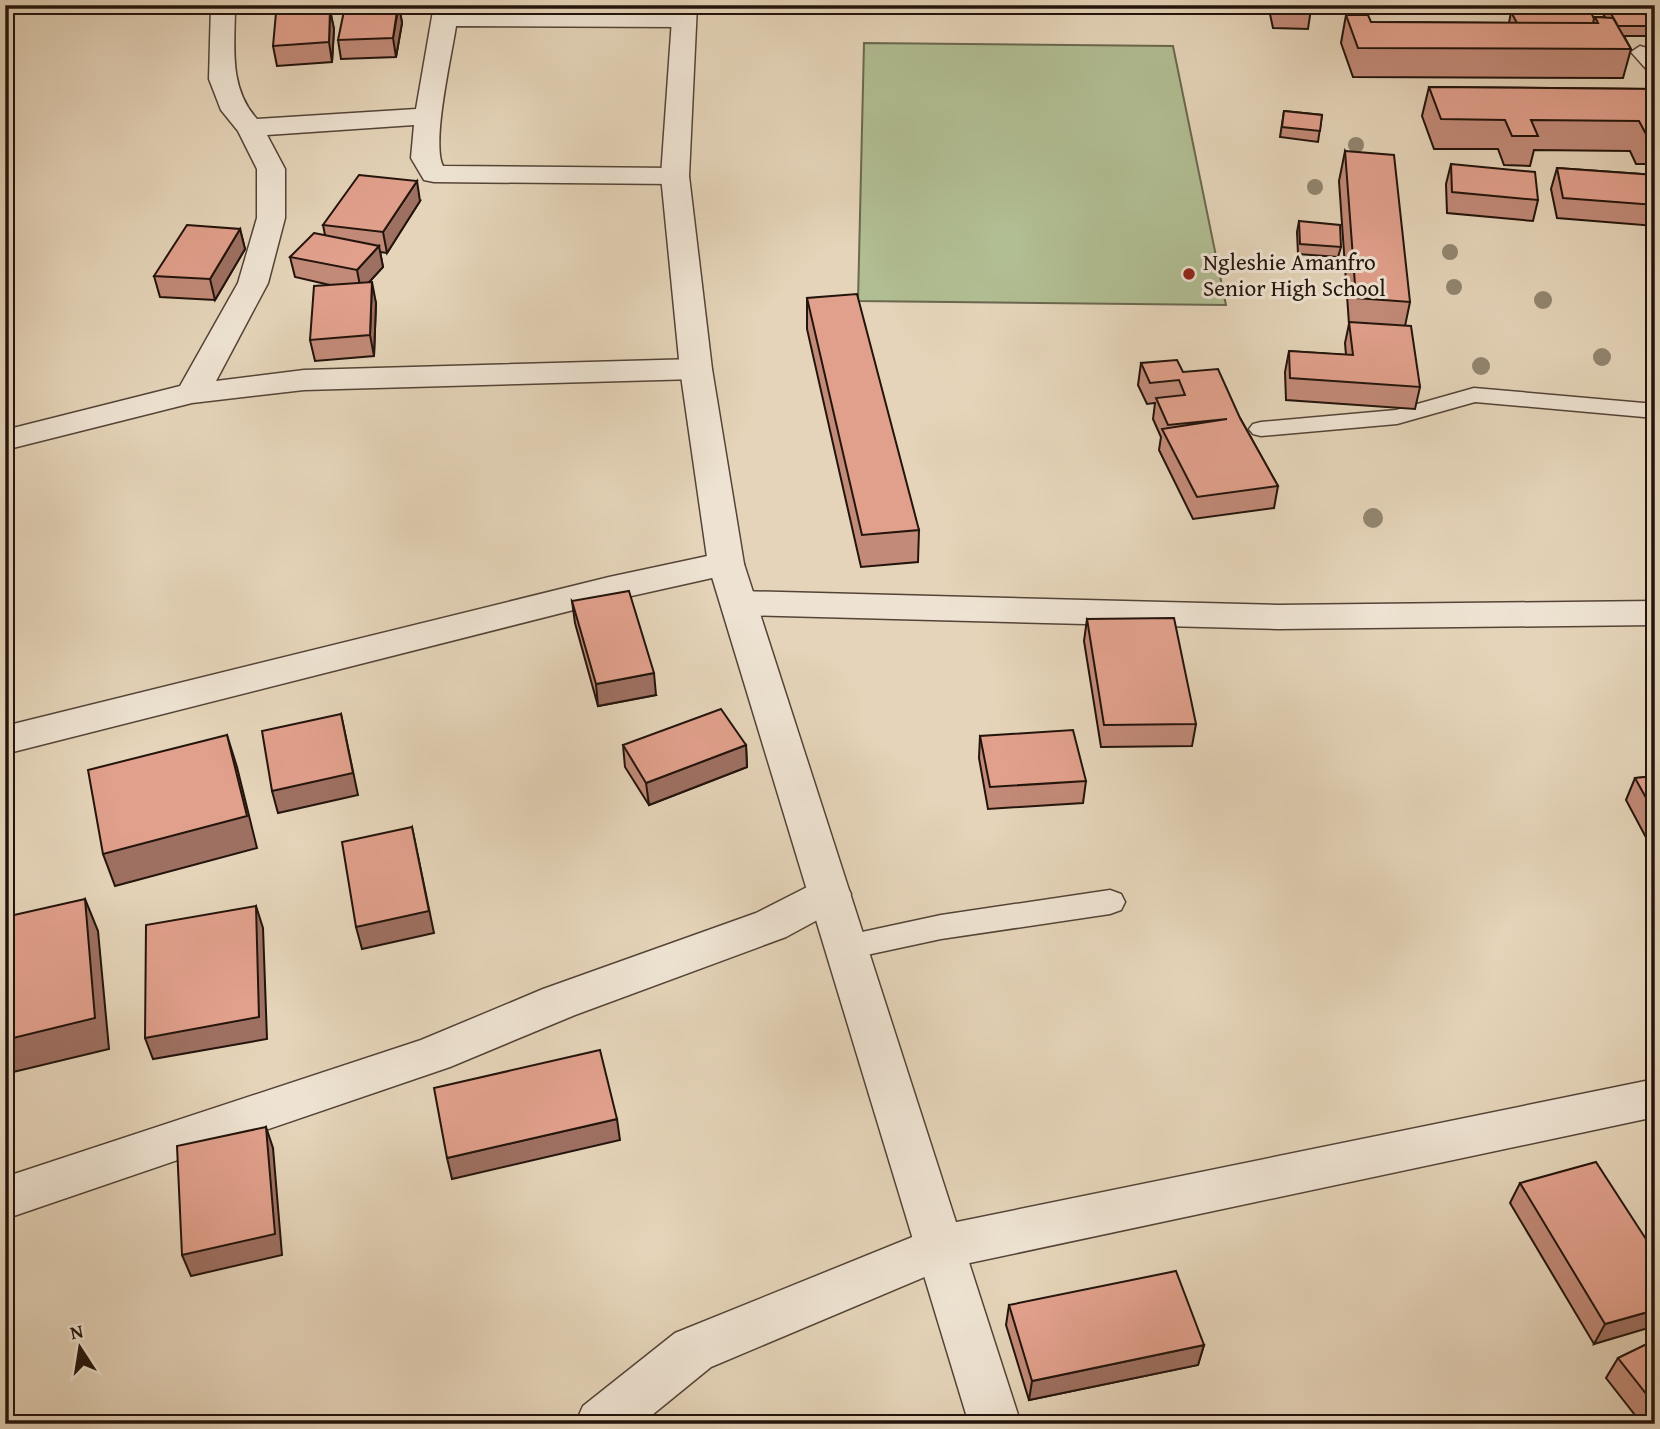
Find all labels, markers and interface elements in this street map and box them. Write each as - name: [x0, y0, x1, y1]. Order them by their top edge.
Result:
- place label: Ngleshie Amanfro Senior High School: [1203, 245, 1386, 304]
- marker: Ngleshie Amanfro Senior High School: [1181, 266, 1197, 282]
- north arrow: [46, 1314, 116, 1384]
- text: N: [67, 1316, 86, 1346]

